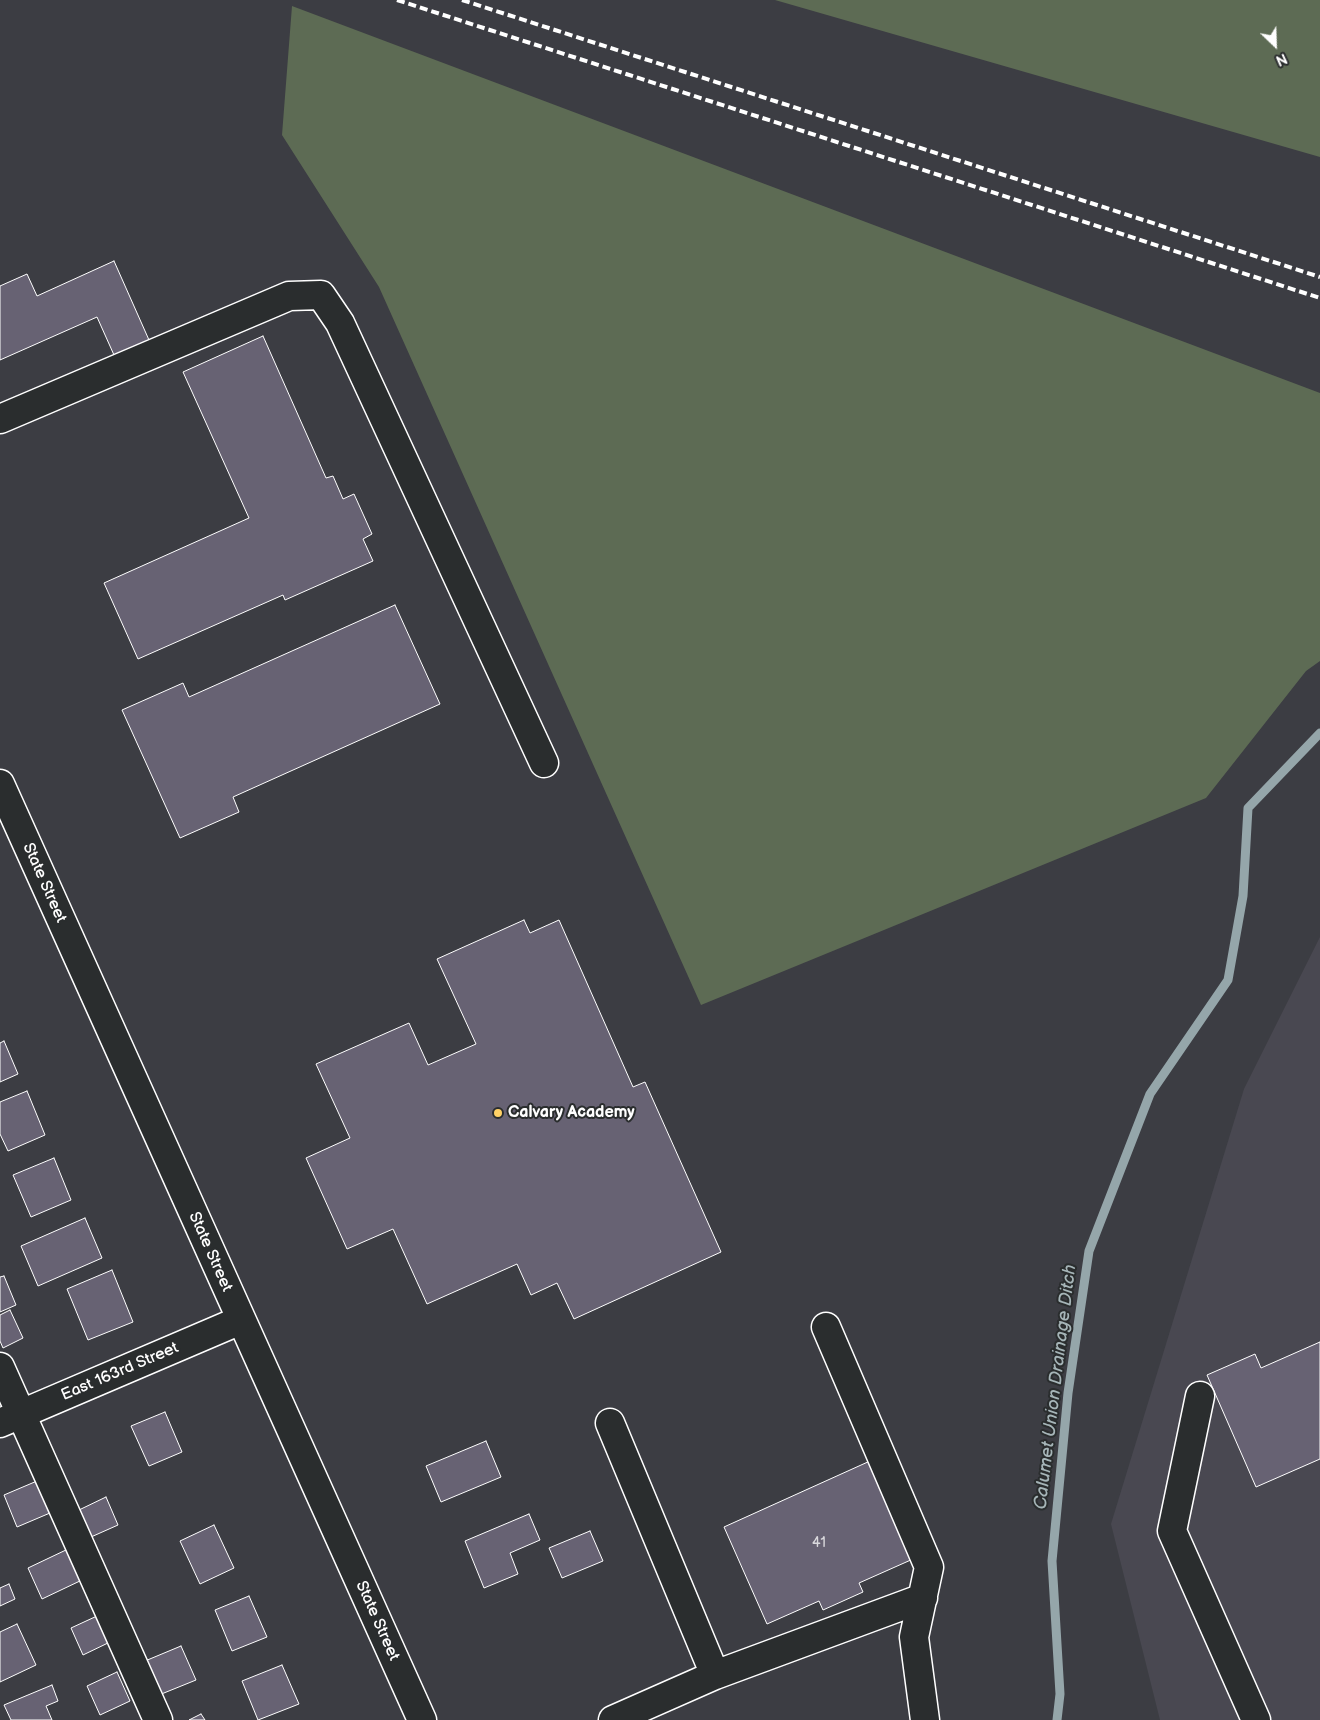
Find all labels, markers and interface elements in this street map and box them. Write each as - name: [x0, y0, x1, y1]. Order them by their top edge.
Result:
- north arrow: [1250, 20, 1300, 70]
- text: N: [1273, 49, 1290, 69]
- street label: State Street: [18, 840, 70, 926]
- place label: Calvary Academy: [508, 1103, 635, 1123]
- marker: Calvary Academy: [492, 1107, 504, 1119]
- street label: State Street: [184, 1209, 236, 1295]
- water label: Calumet Union Drainage Ditch: [1030, 1263, 1082, 1511]
- street label: East 163rd Street: [59, 1339, 181, 1405]
- house number: 41: [812, 1535, 826, 1551]
- street label: State Street: [351, 1578, 403, 1664]

